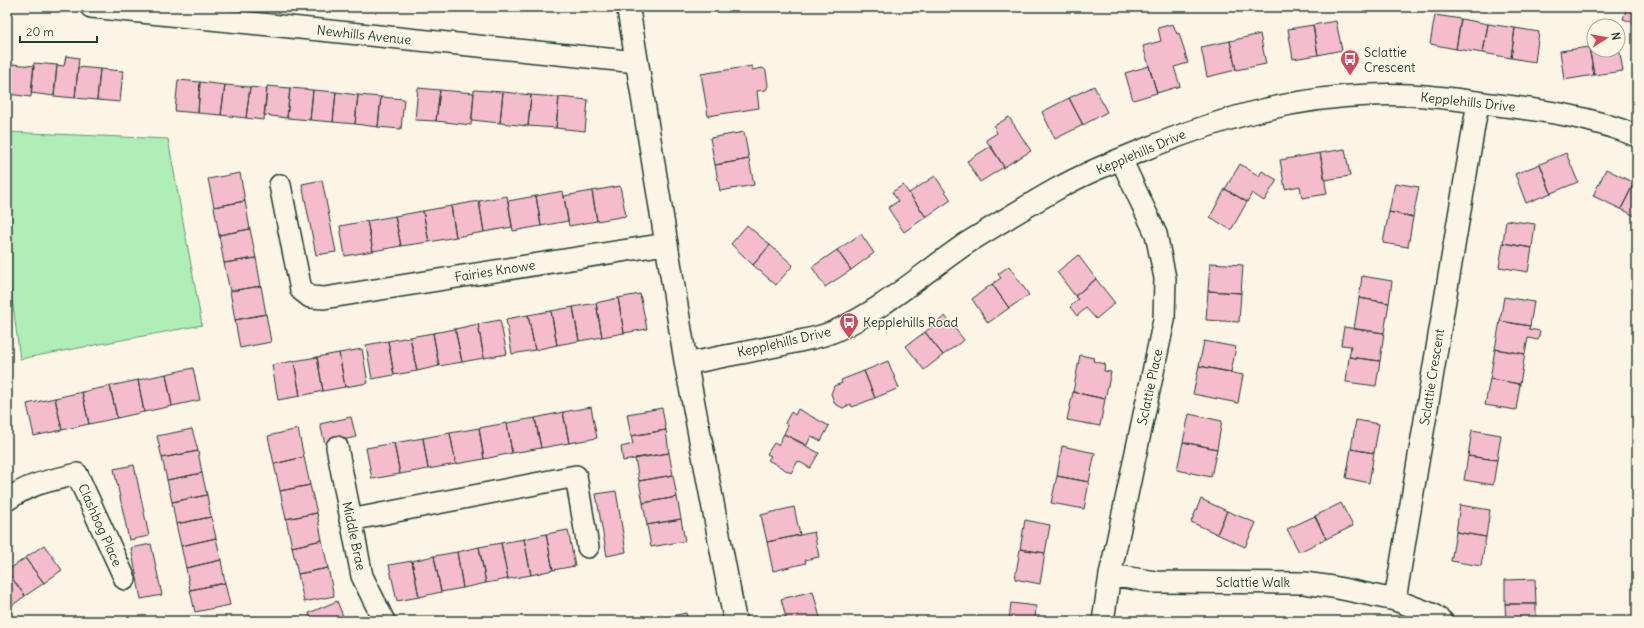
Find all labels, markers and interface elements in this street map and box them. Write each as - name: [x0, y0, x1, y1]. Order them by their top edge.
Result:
- scale bar: [20, 18, 97, 44]
- north arrow: [1586, 18, 1626, 58]
- street label: Newhills Avenue: [316, 22, 412, 48]
- text: 20 m: [26, 24, 54, 39]
- text: N: [1608, 31, 1623, 41]
- place label: Sclattie Crescent: [1364, 44, 1416, 76]
- bus stop icon: Sclattie Crescent: [1339, 48, 1361, 76]
- street label: Kepplehills Drive: [1420, 89, 1516, 115]
- street label: Kepplehills Drive: [1094, 126, 1188, 178]
- street label: Fairies Knowe: [453, 256, 537, 286]
- bus stop icon: Kepplehills Road: [838, 311, 860, 339]
- place label: Kepplehills Road: [863, 314, 959, 331]
- street label: Kepplehills Drive: [736, 323, 832, 361]
- street label: Sclattie Crescent: [1416, 327, 1448, 426]
- street label: Sclattie Place: [1134, 347, 1166, 427]
- street label: Clashbog Place: [74, 481, 126, 569]
- street label: Middle Brae: [338, 500, 370, 572]
- street label: Sclattie Walk: [1216, 574, 1291, 591]

